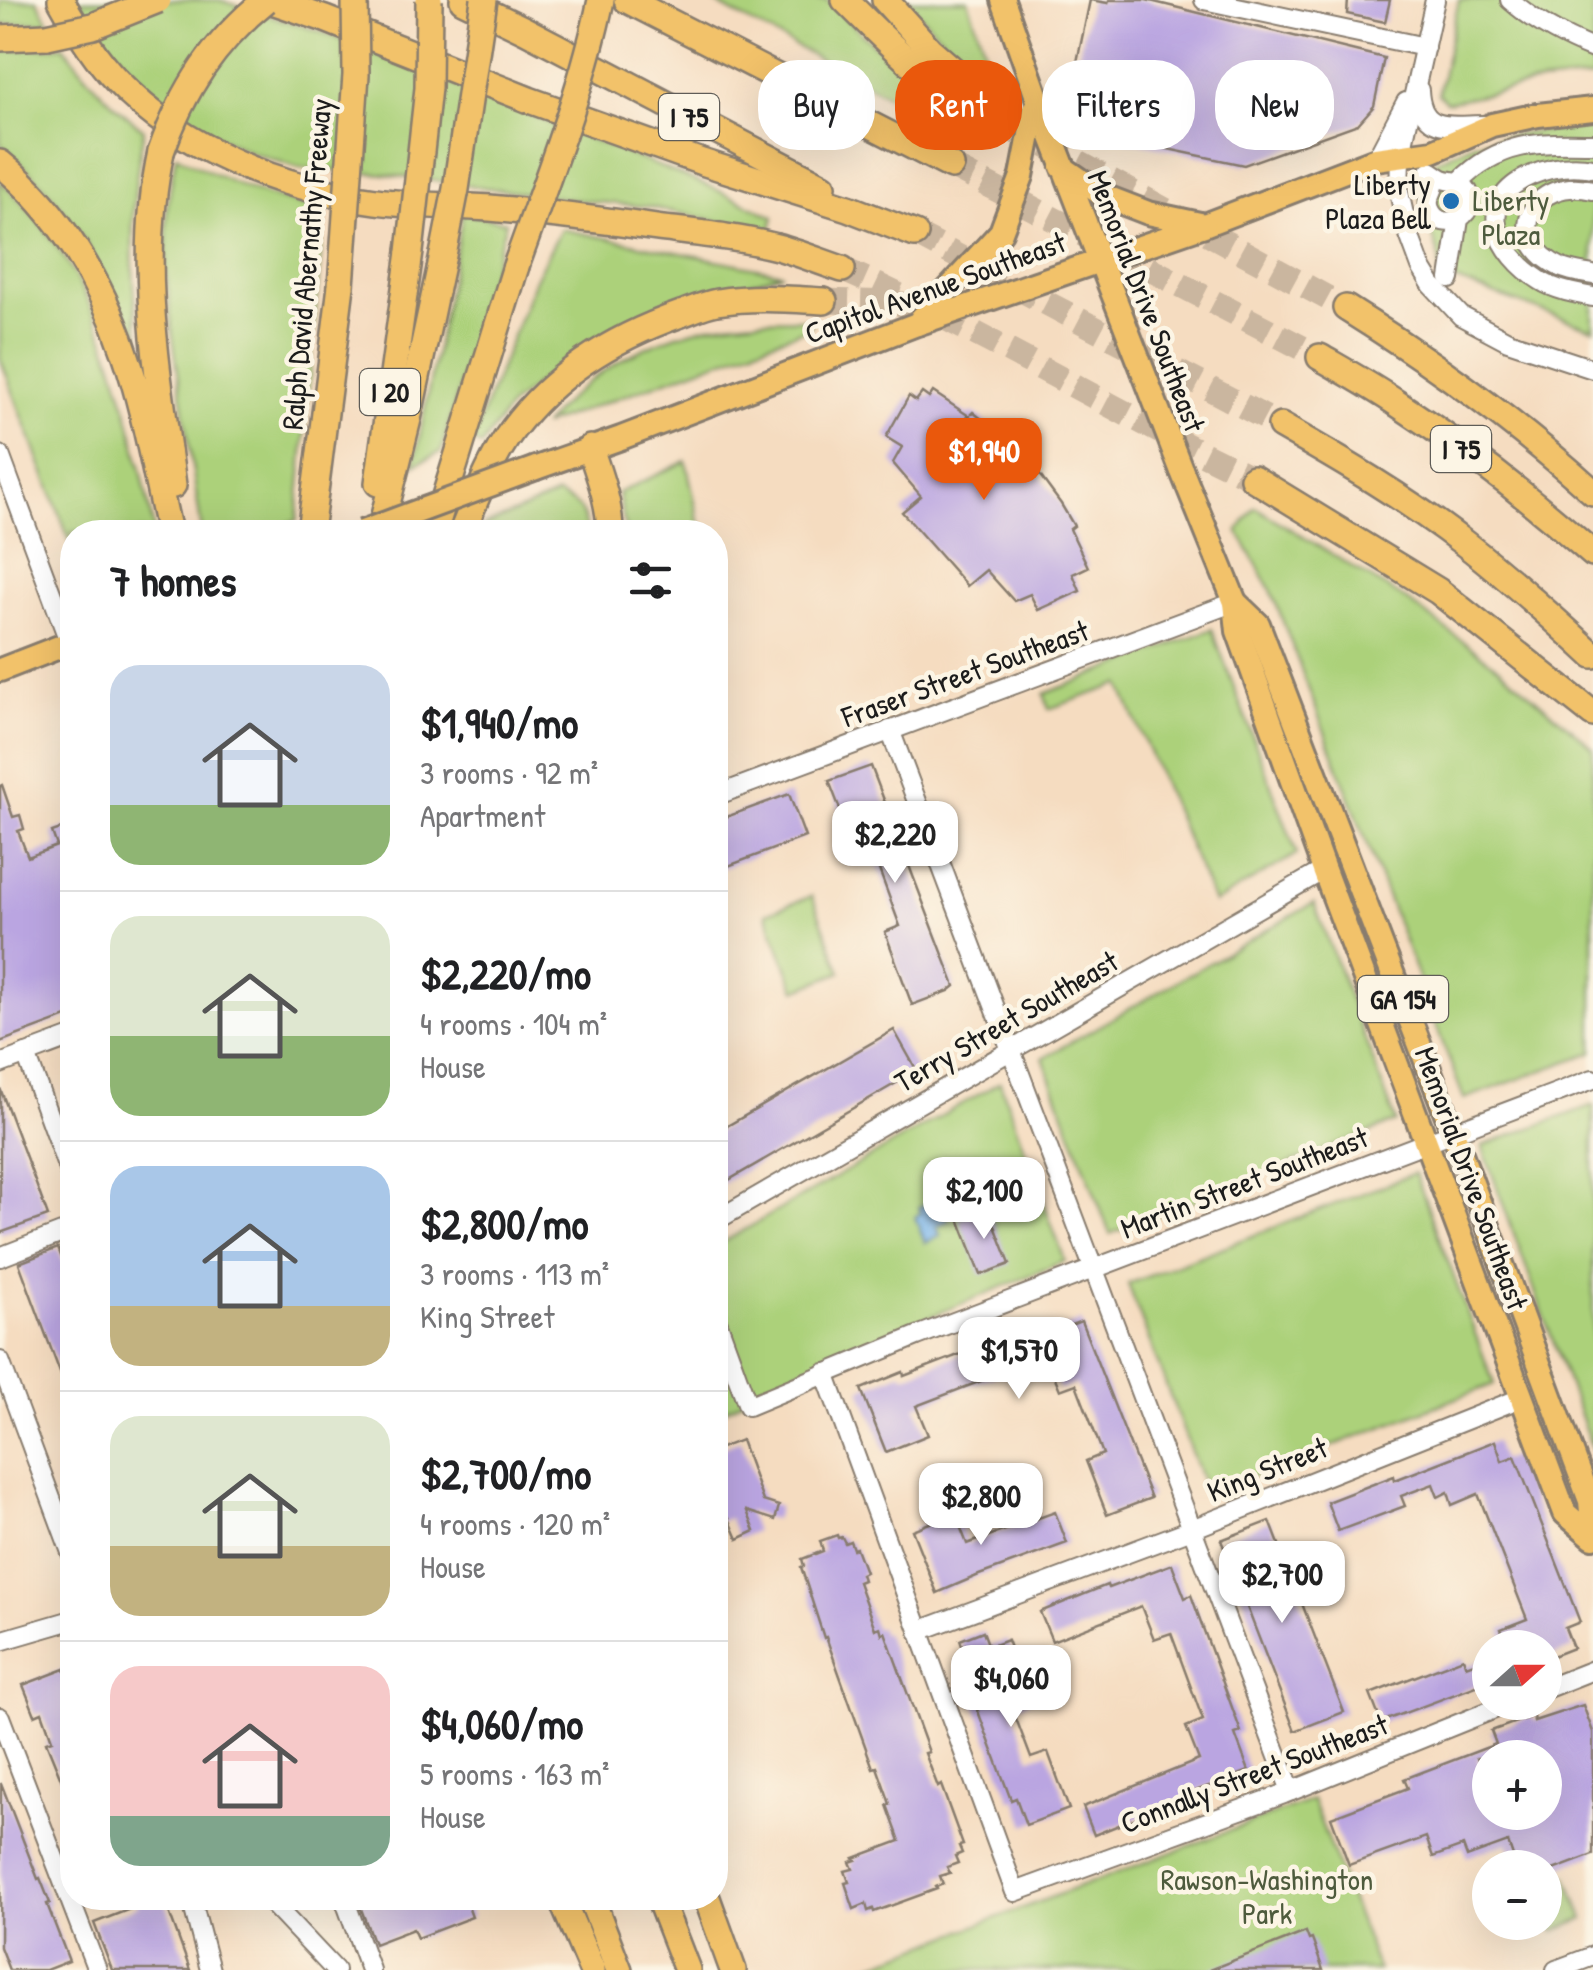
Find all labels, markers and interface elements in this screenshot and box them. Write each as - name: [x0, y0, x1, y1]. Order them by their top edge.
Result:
- chip: Buy: [758, 60, 875, 150]
- chip: Rent: [895, 60, 1022, 150]
- chip: Filters: [1042, 60, 1195, 150]
- chip: New: [1215, 60, 1334, 150]
- road number: I 75: [659, 94, 719, 140]
- street label: Ralph David Abernathy Freeway: [272, 97, 340, 431]
- place label: Liberty Plaza Bell: [1325, 164, 1432, 238]
- street label: Memorial Drive Southeast: [1079, 165, 1216, 438]
- park label: Liberty Plaza: [1473, 180, 1549, 254]
- marker: Liberty Plaza Bell: [1440, 190, 1462, 212]
- street label: Capitol Avenue Southeast: [799, 221, 1071, 353]
- road number: I 20: [360, 369, 420, 415]
- pin: $1,940: [903, 418, 1065, 503]
- road number: I 75: [1431, 426, 1491, 472]
- text: $1,940: [948, 429, 1020, 472]
- text: 7 homes: [110, 552, 236, 609]
- icon: filters: [623, 553, 678, 608]
- street label: Fraser Street Southeast: [835, 610, 1094, 737]
- text: $1,940/mo: [420, 694, 578, 751]
- icon: home: [190, 705, 310, 825]
- text: 3 rooms · 92 m²: [420, 751, 598, 794]
- text: Apartment: [420, 794, 545, 837]
- pin: $2,220: [814, 801, 976, 886]
- text: $2,220: [854, 812, 936, 855]
- street label: Terry Street Southeast: [887, 940, 1126, 1101]
- text: $2,220/mo: [420, 945, 591, 1002]
- icon: home: [190, 956, 310, 1076]
- road number: GA 154: [1358, 976, 1448, 1022]
- text: 4 rooms · 104 m²: [420, 1002, 607, 1045]
- street label: Memorial Drive Southeast: [1406, 1041, 1538, 1316]
- text: House: [420, 1045, 486, 1088]
- street label: Martin Street Southeast: [1115, 1116, 1374, 1248]
- pin: $2,100: [903, 1157, 1065, 1242]
- text: $2,100: [945, 1168, 1023, 1211]
- text: $2,800/mo: [420, 1195, 589, 1252]
- icon: home: [190, 1206, 310, 1326]
- text: 3 rooms · 113 m²: [420, 1252, 609, 1295]
- text: King Street: [420, 1295, 554, 1338]
- pin: $1,570: [938, 1317, 1100, 1402]
- text: $1,570: [980, 1328, 1058, 1371]
- street label: King Street: [1201, 1427, 1334, 1511]
- text: $2,700/mo: [420, 1445, 591, 1502]
- icon: home: [190, 1456, 310, 1576]
- pin: $2,800: [900, 1463, 1062, 1548]
- text: $2,800: [941, 1474, 1021, 1517]
- text: 4 rooms · 120 m²: [420, 1502, 610, 1545]
- pin: $2,700: [1201, 1541, 1363, 1626]
- text: House: [420, 1545, 486, 1588]
- text: $2,700: [1241, 1552, 1323, 1595]
- north arrow: [1472, 1630, 1562, 1720]
- map controls: [1472, 1630, 1562, 1940]
- pin: $4,060: [930, 1645, 1092, 1730]
- text: $4,060: [973, 1656, 1049, 1699]
- text: $4,060/mo: [420, 1695, 583, 1752]
- street label: Connally Street Southeast: [1115, 1703, 1394, 1842]
- icon: home: [190, 1706, 310, 1826]
- button: +: [1472, 1740, 1562, 1830]
- text: 5 rooms · 163 m²: [420, 1752, 609, 1795]
- text: House: [420, 1795, 486, 1838]
- button: −: [1472, 1850, 1562, 1940]
- park label: Rawson-Washington Park: [1161, 1859, 1373, 1933]

